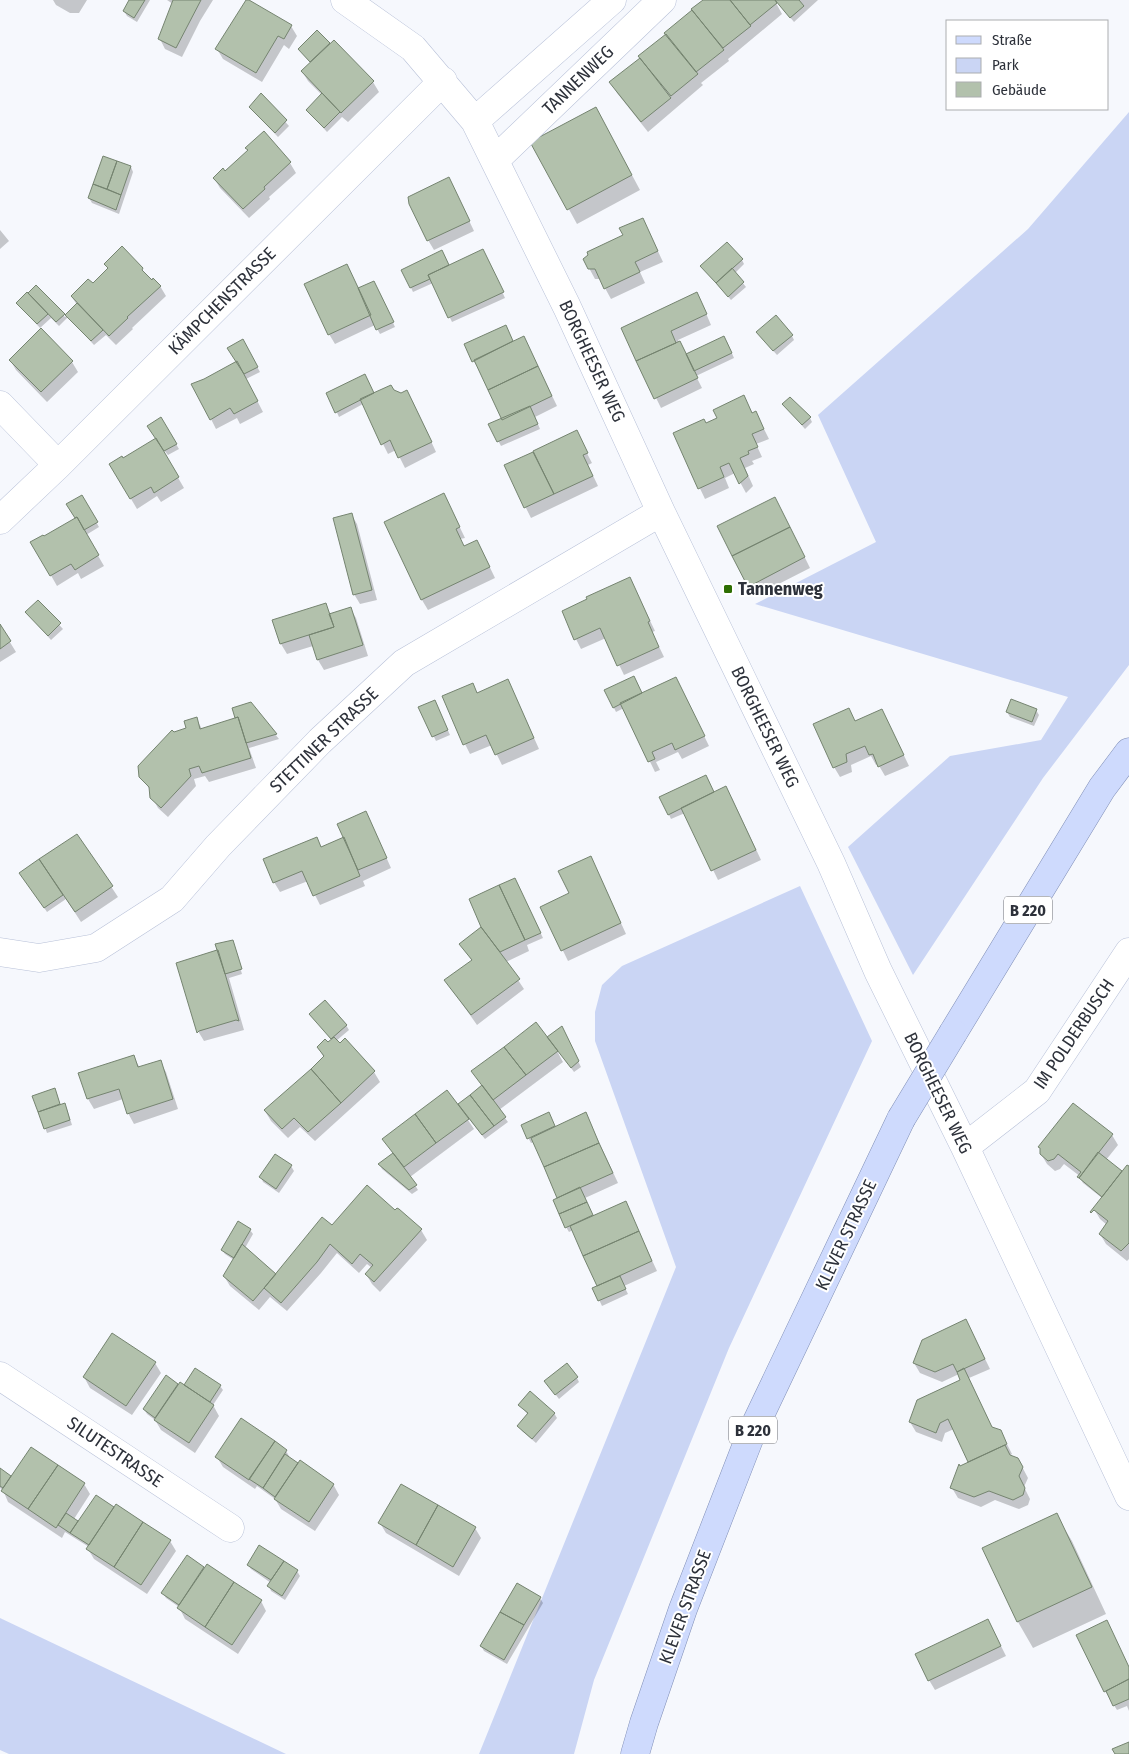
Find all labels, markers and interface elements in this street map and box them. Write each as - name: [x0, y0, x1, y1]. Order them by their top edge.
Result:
- legend: [946, 20, 1109, 110]
- text: Straße: [992, 31, 1032, 49]
- street label: TANNENWEG: [538, 41, 618, 119]
- text: Park: [992, 56, 1019, 74]
- text: Gebäude: [992, 81, 1047, 99]
- street label: KÄMPCHENSTRASSE: [164, 243, 280, 359]
- street label: BORGHEESER WEG: [554, 296, 630, 426]
- place label: Tannenweg: [738, 578, 823, 600]
- marker: Tannenweg: [722, 583, 734, 595]
- street label: BORGHEESER WEG: [726, 663, 804, 791]
- street label: STETTINER STRASSE: [265, 683, 383, 797]
- road number: B 220: [1004, 896, 1052, 924]
- street label: IM POLDERBUSCH: [1029, 975, 1119, 1093]
- street label: BORGHEESER WEG: [899, 1029, 977, 1157]
- street label: KLEVER STRASSE: [811, 1176, 881, 1294]
- street label: SILUTESTRASSE: [63, 1412, 167, 1492]
- road number: B 220: [729, 1416, 777, 1444]
- street label: KLEVER STRASSE: [654, 1547, 716, 1667]

